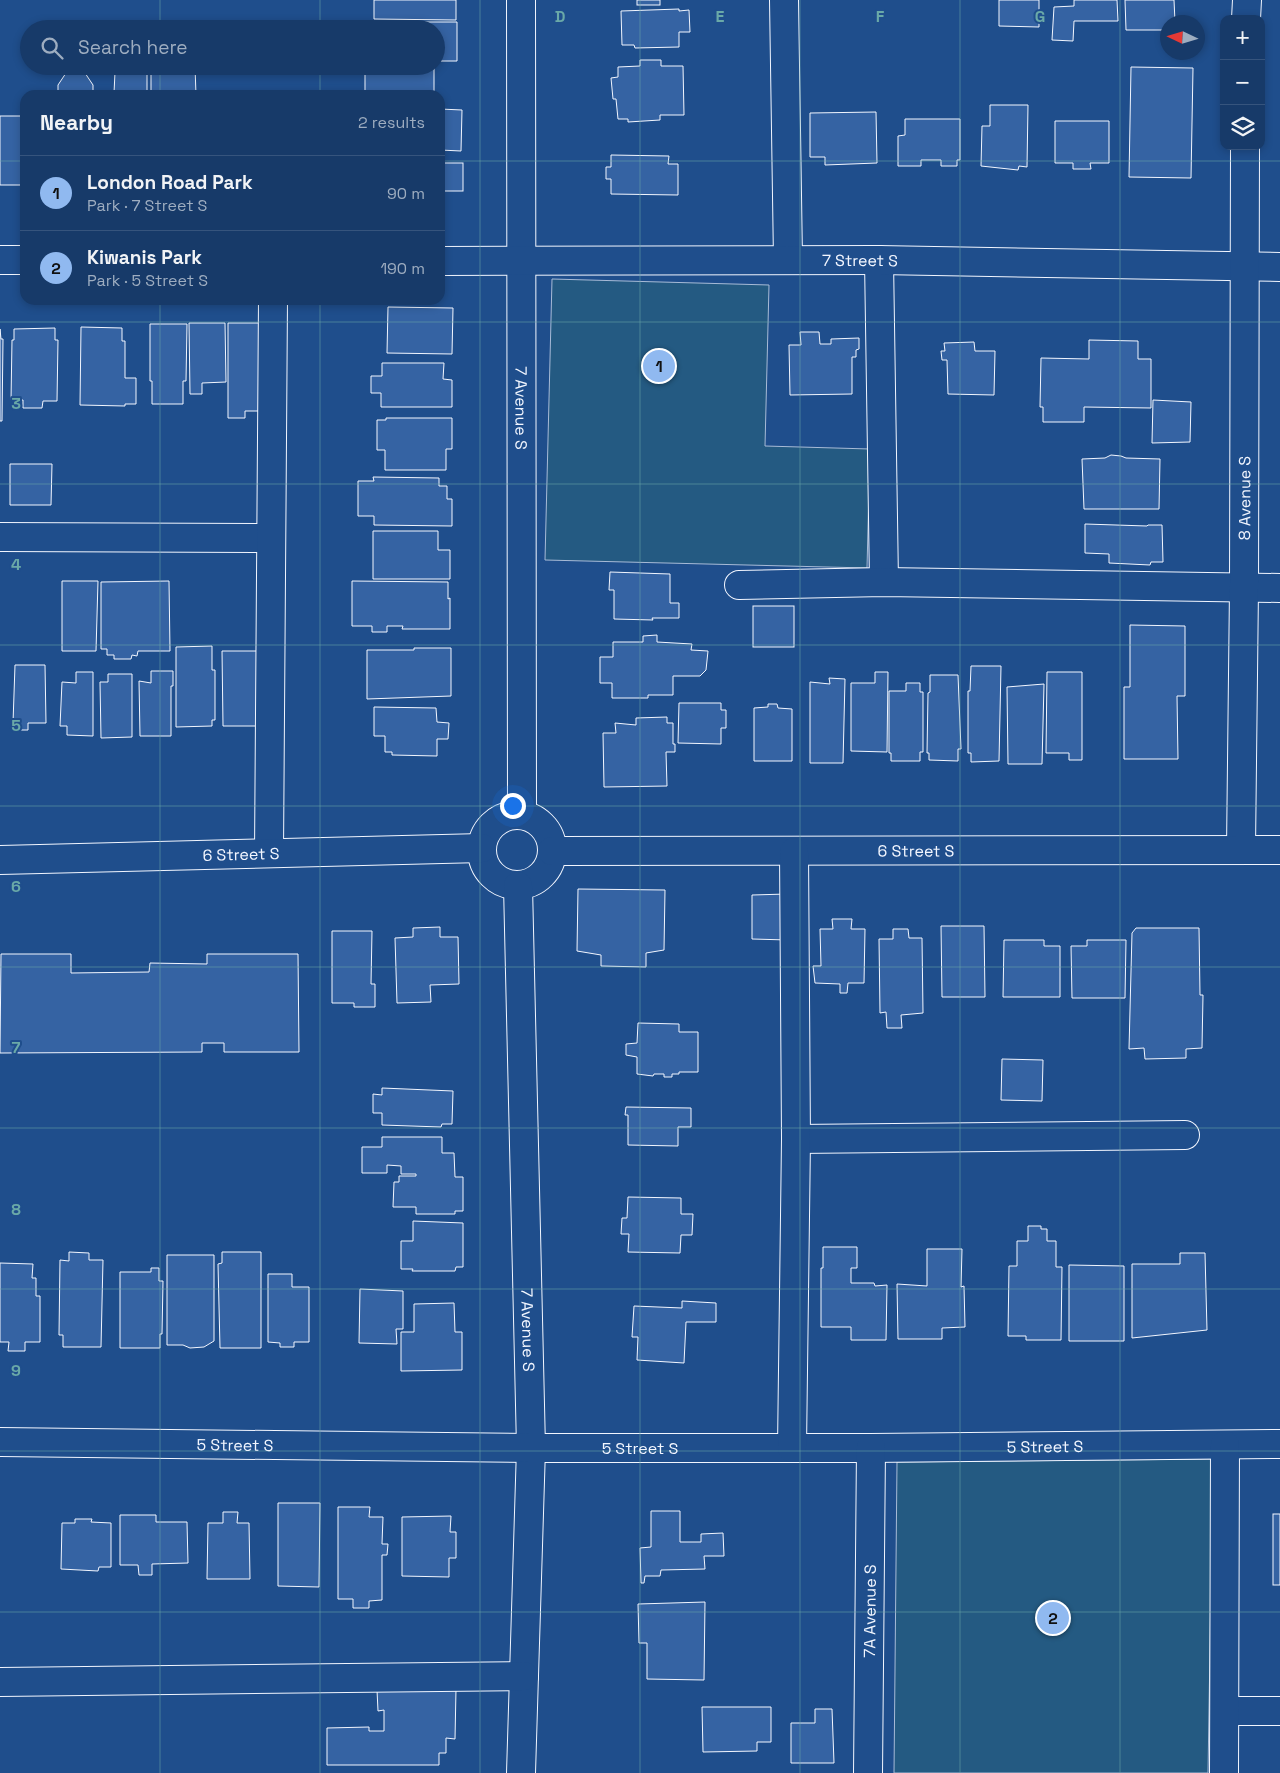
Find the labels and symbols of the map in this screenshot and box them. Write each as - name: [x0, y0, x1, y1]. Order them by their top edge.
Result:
- text: D: [555, 6, 565, 27]
- text: E: [716, 6, 725, 27]
- text: F: [876, 6, 885, 27]
- text: G: [1035, 6, 1045, 27]
- north arrow: [1160, 15, 1205, 60]
- street label: 7 Street S: [822, 250, 898, 271]
- pin: 1: [643, 347, 675, 385]
- street label: 7 Avenue S: [510, 366, 532, 450]
- text: 3: [11, 393, 21, 414]
- street label: 8 Avenue S: [1234, 456, 1255, 540]
- text: 4: [11, 554, 21, 575]
- text: 5: [11, 715, 21, 736]
- your location: [500, 793, 526, 819]
- street label: 6 Street S: [878, 840, 955, 862]
- street label: 6 Street S: [202, 843, 280, 866]
- text: 6: [11, 876, 21, 897]
- text: 7: [12, 1037, 21, 1058]
- text: 8: [11, 1199, 21, 1220]
- street label: 7 Avenue S: [516, 1288, 539, 1372]
- text: 9: [11, 1360, 21, 1381]
- street label: 5 Street S: [197, 1434, 274, 1456]
- street label: 5 Street S: [1007, 1436, 1084, 1458]
- street label: 5 Street S: [602, 1438, 678, 1459]
- street label: 7A Avenue S: [859, 1564, 881, 1658]
- pin: 2: [1037, 1599, 1069, 1637]

